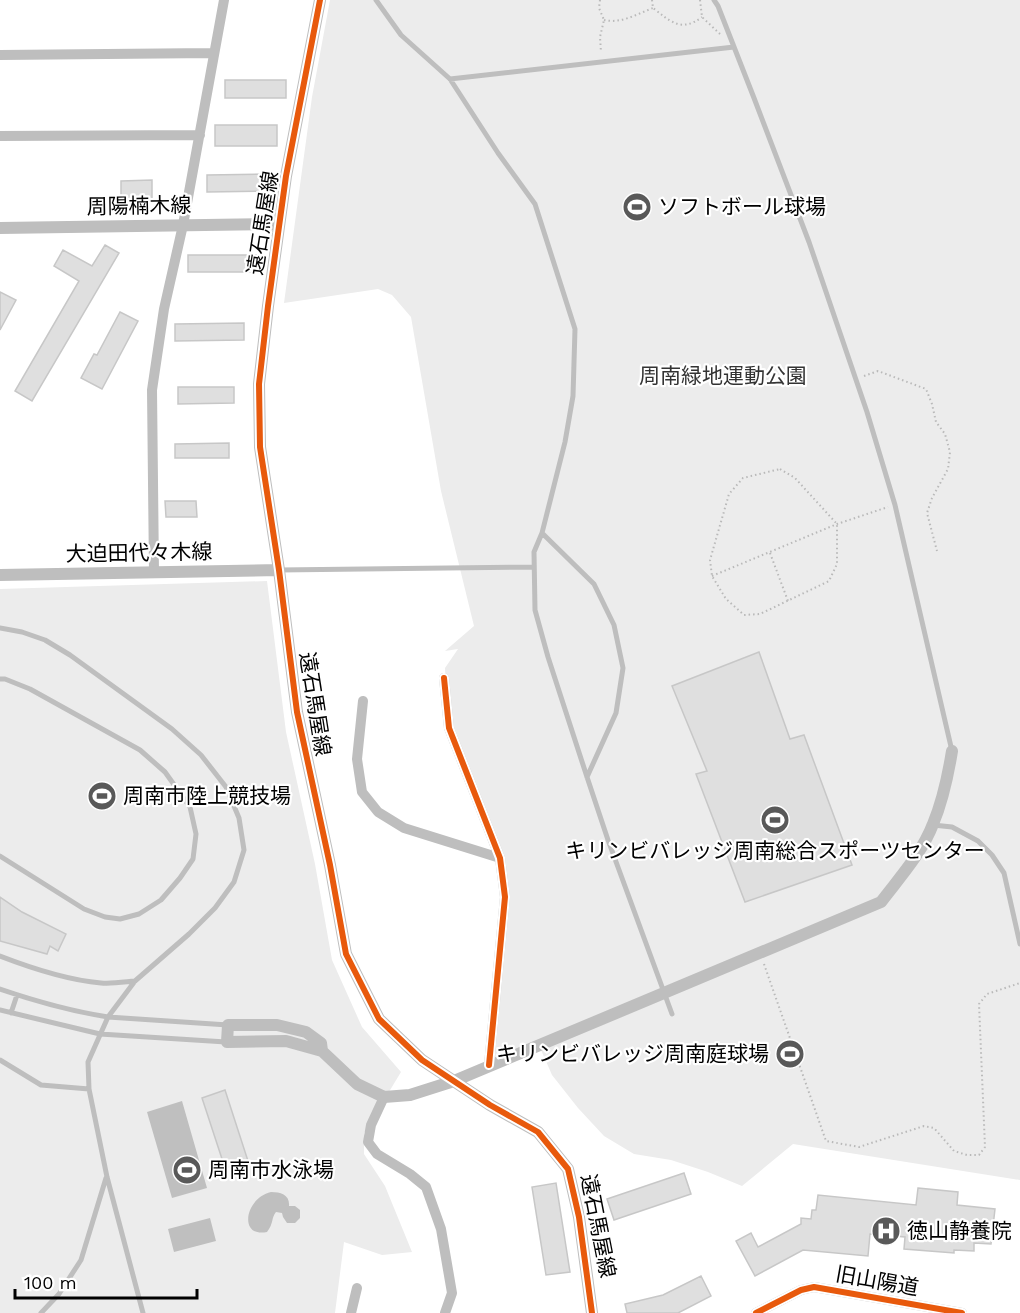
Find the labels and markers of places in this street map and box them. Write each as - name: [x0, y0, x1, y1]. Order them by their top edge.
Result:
- sports icon: ソフトボール球場: [621, 191, 653, 223]
- place label: ソフトボール球場: [658, 194, 826, 219]
- sports icon: 周南市陸上競技場: [86, 780, 118, 812]
- place label: 周南市陸上競技場: [123, 783, 291, 808]
- sports icon: キリンビバレッジ周南総合スポーツセンター: [759, 804, 791, 836]
- place label: キリンビバレッジ周南総合スポーツセンター: [565, 838, 985, 863]
- sports icon: キリンビバレッジ周南庭球場: [774, 1038, 806, 1070]
- place label: キリンビバレッジ周南庭球場: [496, 1041, 769, 1066]
- sports icon: 周南市水泳場: [171, 1154, 203, 1186]
- place label: 周南市水泳場: [208, 1157, 334, 1182]
- hospital icon: 徳山静養院: [870, 1215, 902, 1247]
- place label: 徳山静養院: [907, 1218, 1012, 1243]

